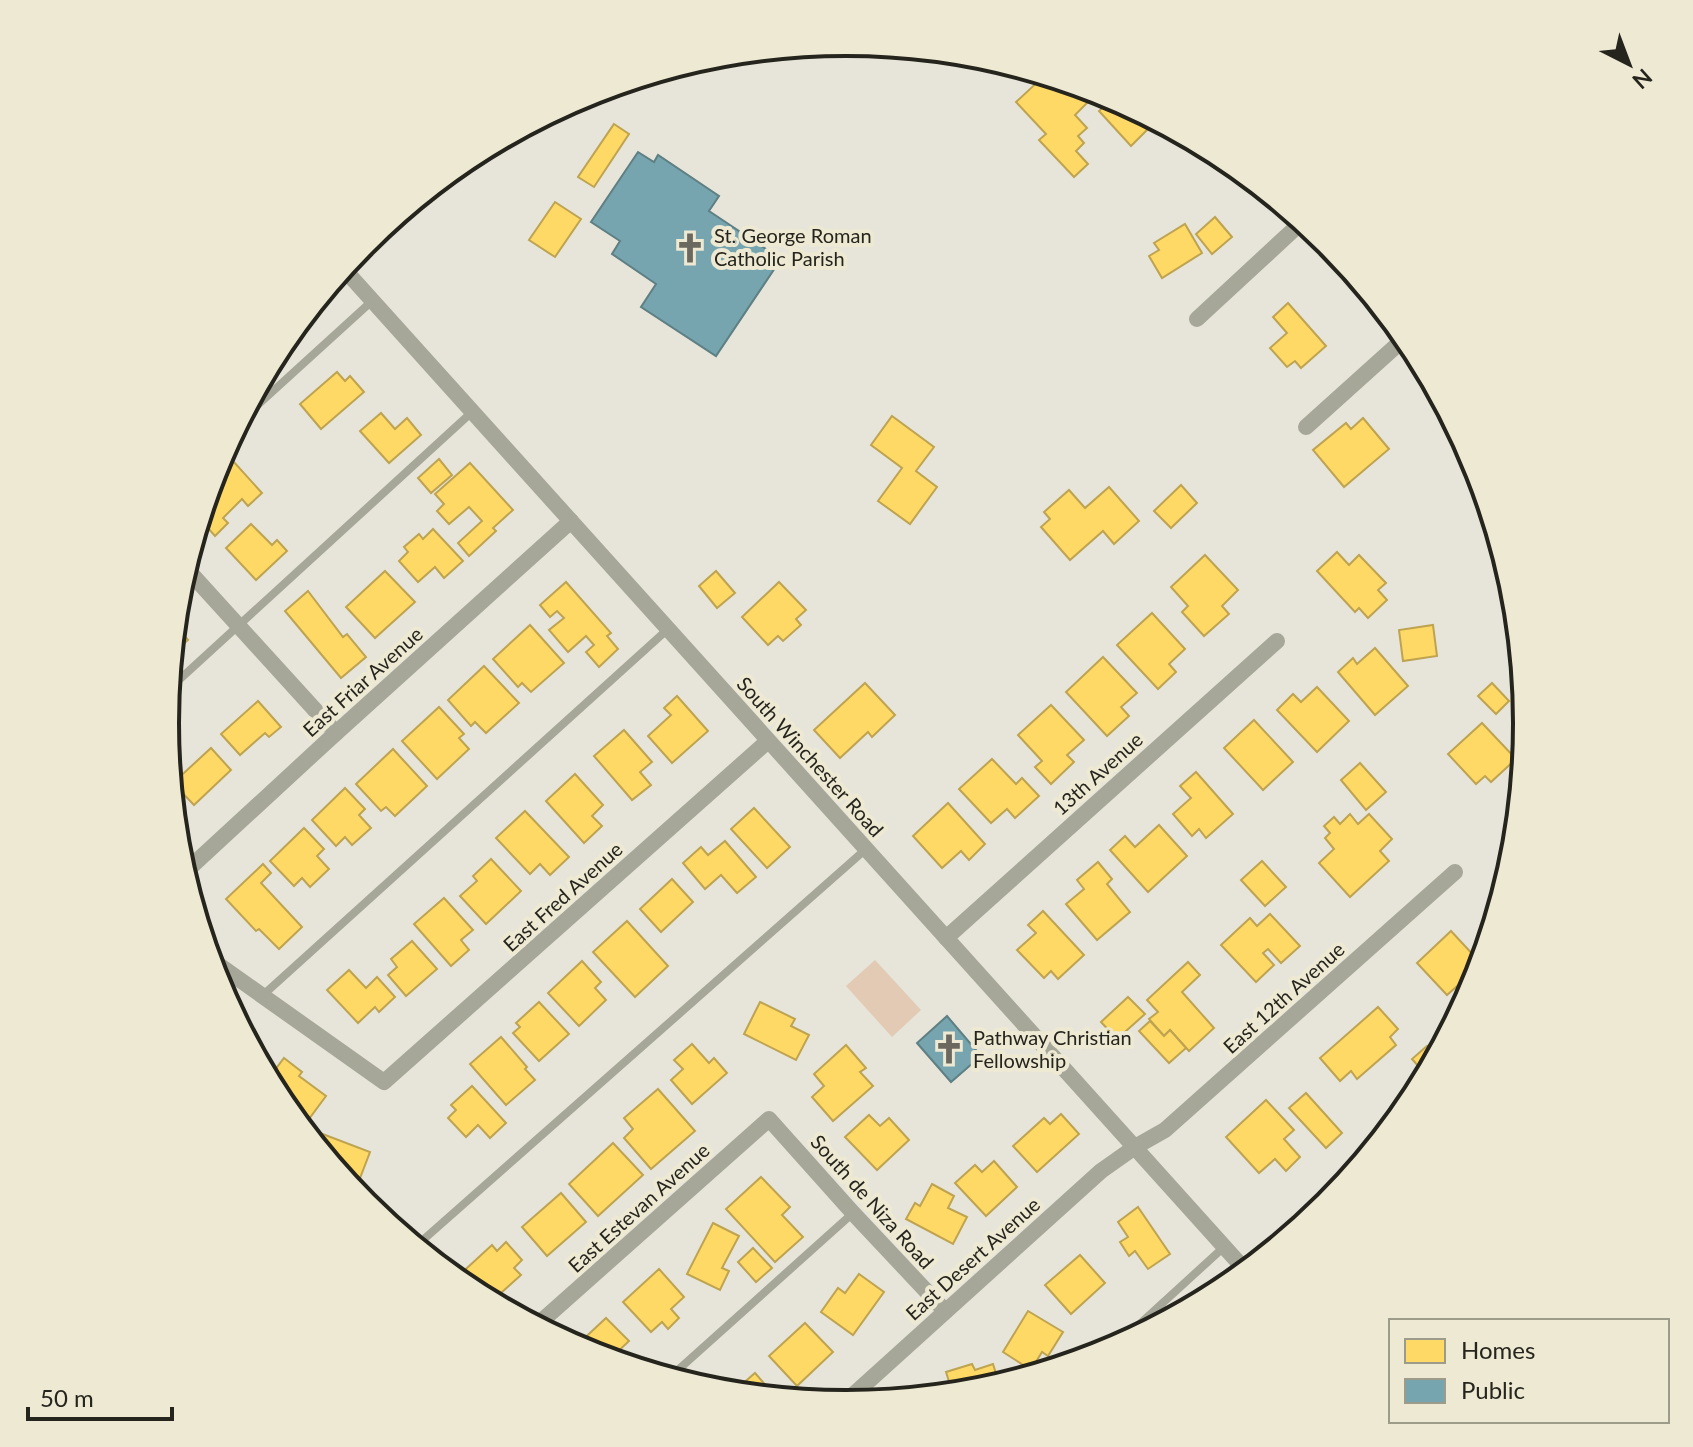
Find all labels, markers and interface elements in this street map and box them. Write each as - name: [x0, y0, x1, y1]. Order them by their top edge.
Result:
- north arrow: [1589, 24, 1669, 104]
- text: N: [1627, 64, 1658, 95]
- place label: St. George Roman Catholic Parish: [714, 223, 872, 270]
- church icon: St. George Roman Catholic Parish: [673, 231, 707, 265]
- street label: East Friar Avenue: [298, 621, 427, 741]
- street label: South Winchester Road: [733, 671, 889, 841]
- street label: 13th Avenue: [1048, 727, 1147, 820]
- street label: East Fred Avenue: [498, 836, 627, 956]
- street label: East 12th Avenue: [1218, 937, 1349, 1058]
- place label: Pathway Christian Fellowship: [973, 1025, 1132, 1072]
- church icon: Pathway Christian Fellowship: [932, 1032, 966, 1066]
- street label: South de Niza Road: [806, 1129, 939, 1273]
- street label: East Estevan Avenue: [563, 1138, 714, 1277]
- street label: East Desert Avenue: [900, 1192, 1044, 1325]
- legend: [1389, 1319, 1669, 1423]
- text: Homes: [1461, 1335, 1535, 1364]
- scale bar: [28, 1371, 172, 1421]
- text: Public: [1461, 1375, 1525, 1404]
- text: 50 m: [40, 1383, 94, 1412]

